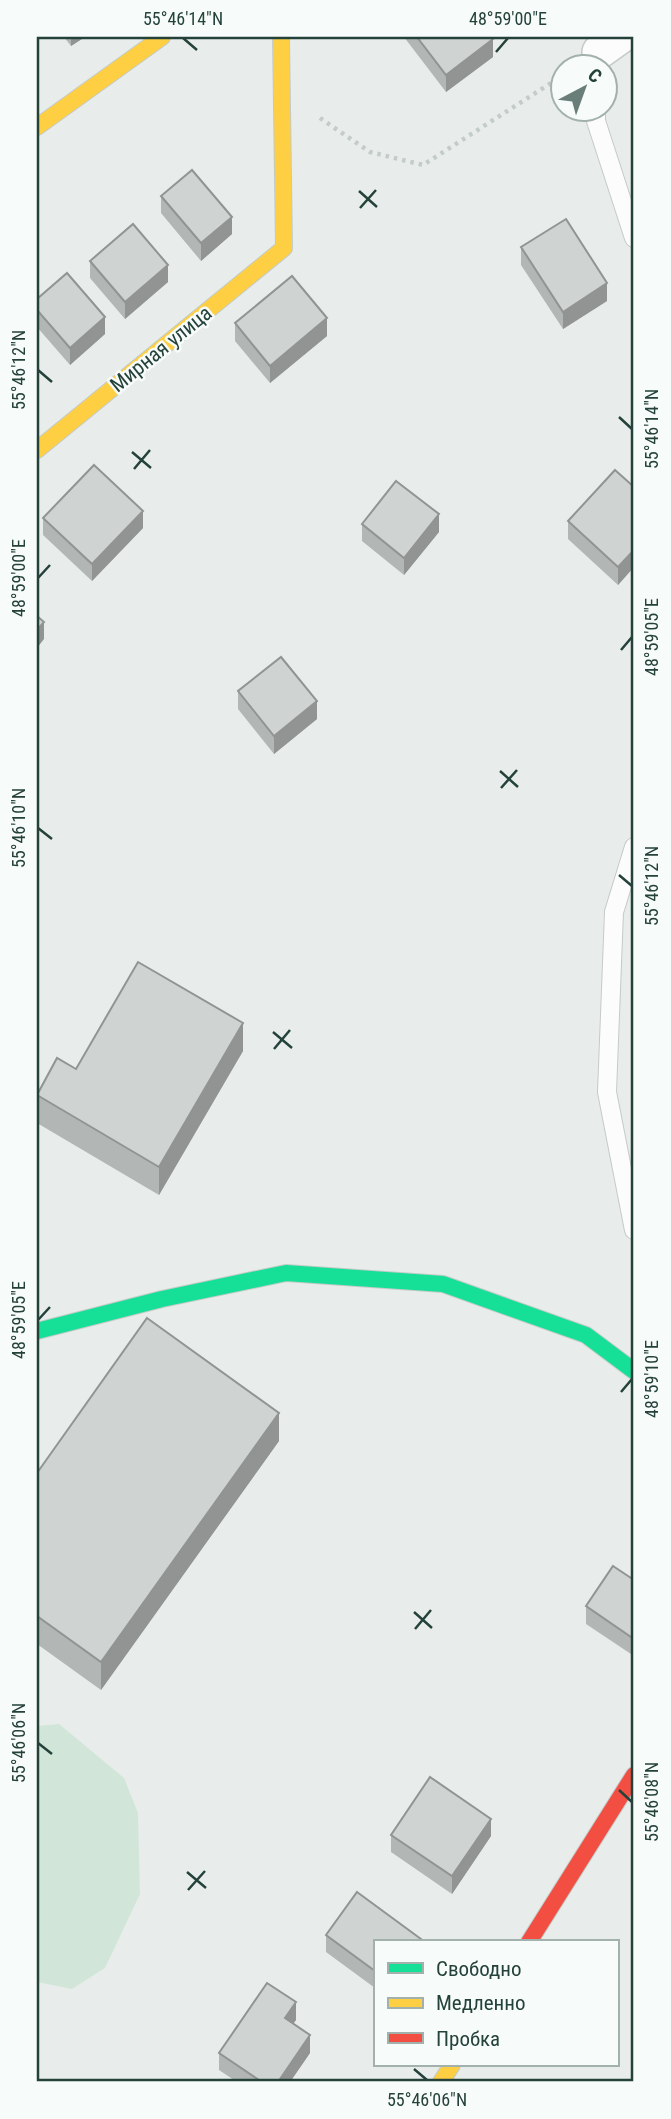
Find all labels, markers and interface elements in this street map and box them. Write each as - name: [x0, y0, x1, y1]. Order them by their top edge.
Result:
- text: 55°46'14"N: [143, 8, 223, 29]
- text: 48°59'00"E: [469, 8, 547, 29]
- north arrow: [548, 52, 618, 122]
- text: С: [583, 63, 607, 88]
- street label: Мирная улица: [105, 301, 217, 397]
- text: 55°46'12"N: [8, 330, 29, 410]
- text: 55°46'14"N: [641, 389, 662, 469]
- text: 48°59'00"E: [8, 539, 29, 617]
- text: 48°59'05"E: [641, 598, 662, 676]
- text: 55°46'10"N: [8, 788, 29, 868]
- text: 55°46'12"N: [641, 846, 662, 926]
- text: 48°59'05"E: [8, 1281, 29, 1359]
- text: 48°59'10"E: [641, 1340, 662, 1418]
- text: 55°46'06"N: [8, 1703, 29, 1783]
- text: 55°46'08"N: [641, 1762, 662, 1842]
- legend: [374, 1940, 618, 2066]
- text: Свободно: [436, 1957, 522, 1981]
- text: Медленно: [436, 1991, 525, 2015]
- text: Пробка: [436, 2027, 500, 2051]
- text: 55°46'06"N: [387, 2089, 467, 2110]

